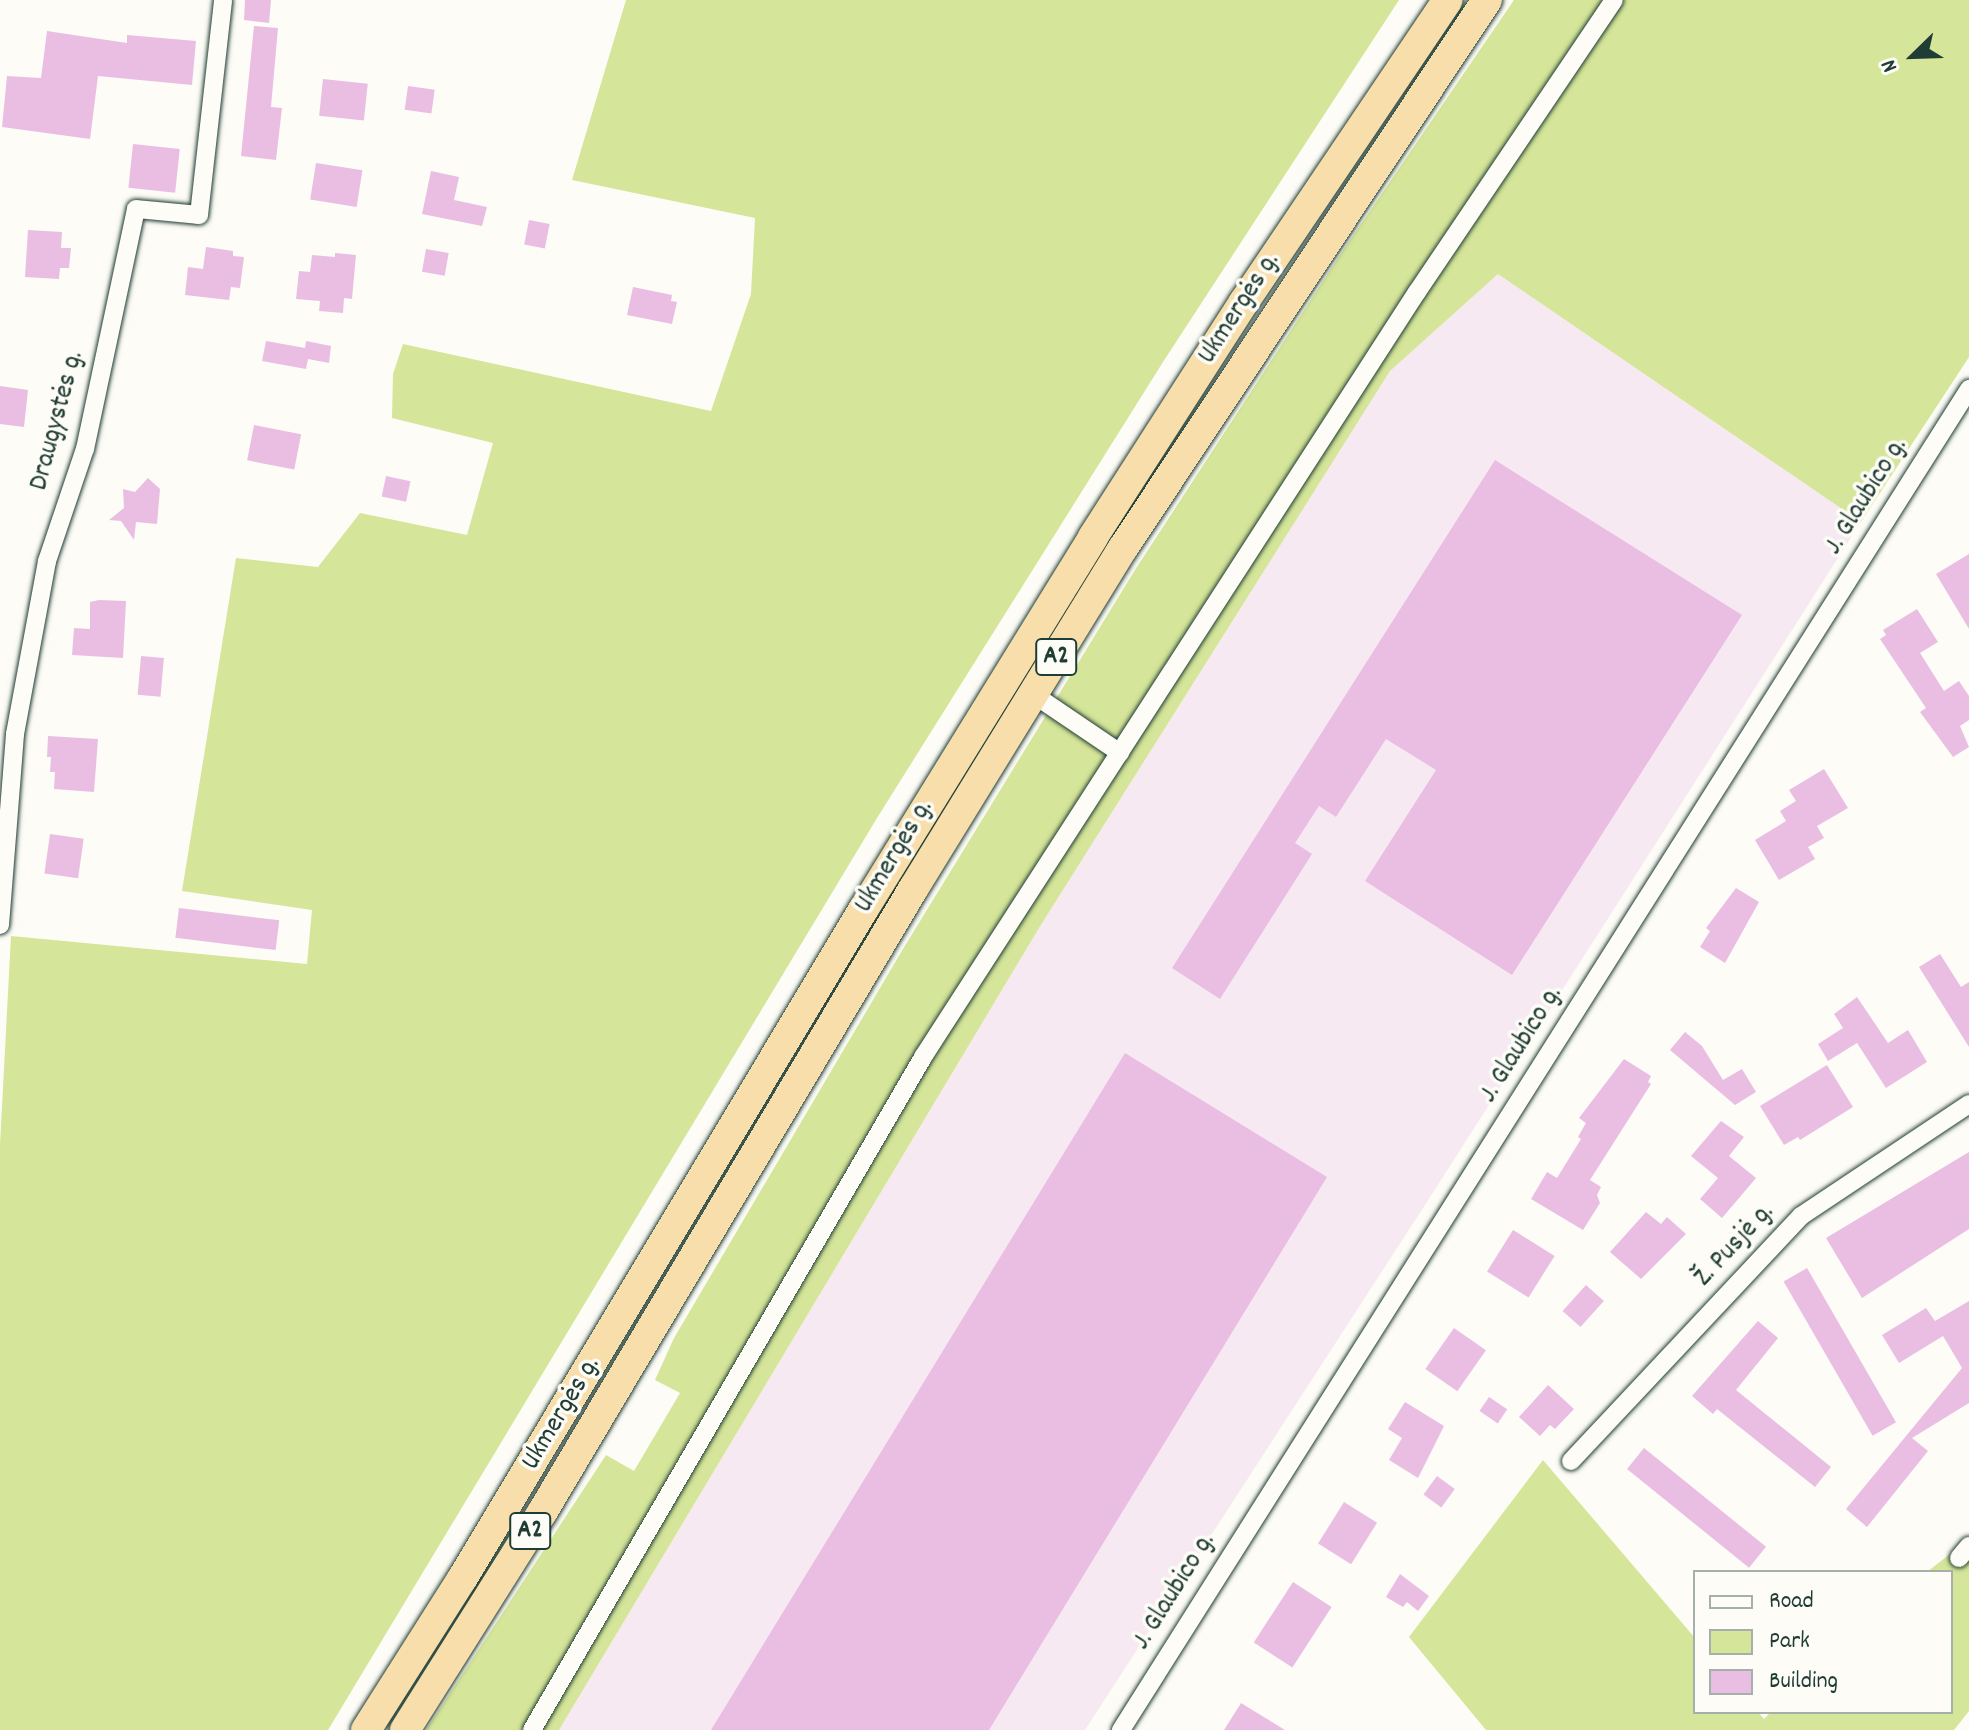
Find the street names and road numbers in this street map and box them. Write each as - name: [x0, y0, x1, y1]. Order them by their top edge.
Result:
- street label: Ukmergės g.: [1191, 247, 1289, 371]
- street label: Draugystės g.: [23, 348, 93, 494]
- street label: J. Glaubico g.: [1818, 432, 1916, 562]
- road number: A2: [1034, 635, 1078, 679]
- street label: Ukmergės g.: [848, 794, 942, 920]
- street label: J. Glaubico g.: [1473, 980, 1571, 1110]
- street label: Ž. Pusjė g.: [1688, 1197, 1782, 1295]
- street label: Ukmergės g.: [515, 1351, 609, 1477]
- road number: A2: [508, 1509, 552, 1553]
- street label: J. Glaubico g.: [1126, 1527, 1224, 1657]

